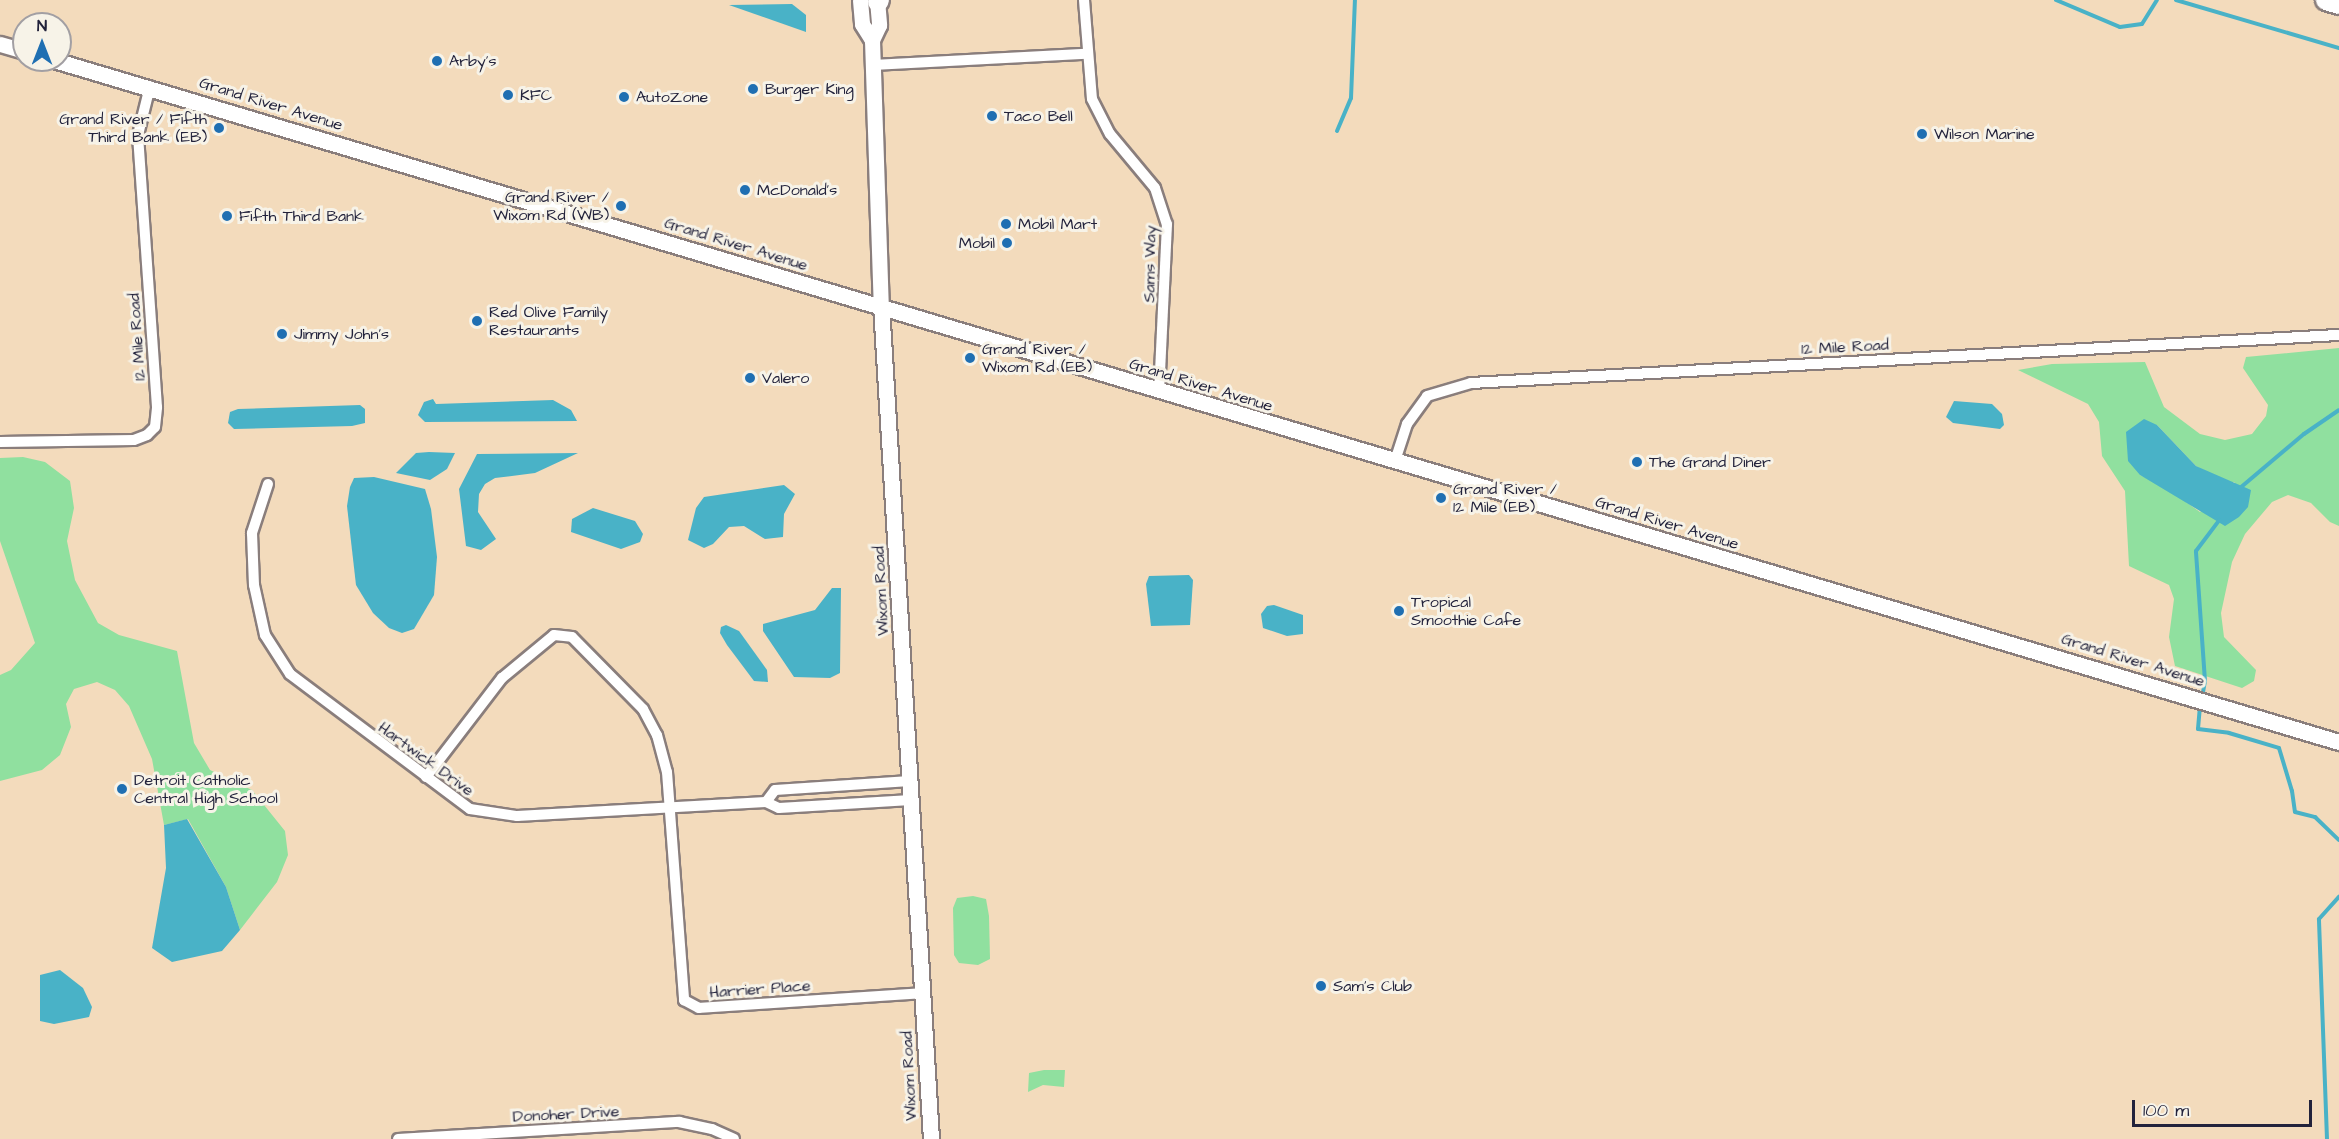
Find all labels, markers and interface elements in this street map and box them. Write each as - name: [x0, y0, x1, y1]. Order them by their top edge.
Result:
- north arrow: [12, 12, 72, 72]
- text: N: [37, 15, 47, 37]
- place label: Arby's: [449, 51, 496, 71]
- marker: Arby's: [430, 54, 444, 68]
- street label: Grand River Avenue: [197, 73, 345, 135]
- place label: Burger King: [765, 79, 854, 99]
- marker: Burger King: [746, 82, 760, 96]
- place label: KFC: [520, 85, 552, 105]
- place label: AutoZone: [636, 87, 708, 107]
- marker: KFC: [501, 88, 515, 102]
- marker: AutoZone: [617, 90, 631, 104]
- place label: Taco Bell: [1004, 106, 1073, 126]
- place label: Grand River / Fifth Third Bank (EB): [59, 109, 207, 147]
- marker: Taco Bell: [985, 109, 999, 123]
- marker: Grand River / Fifth Third Bank (EB): [212, 121, 226, 135]
- place label: Wilson Marine: [1934, 124, 2035, 144]
- marker: Wilson Marine: [1915, 127, 1929, 141]
- place label: McDonald's: [757, 180, 837, 200]
- marker: McDonald's: [738, 183, 752, 197]
- place label: Grand River / Wixom Rd (WB): [493, 187, 609, 225]
- marker: Grand River / Wixom Rd (WB): [614, 199, 628, 213]
- place label: Fifth Third Bank: [239, 206, 364, 226]
- marker: Fifth Third Bank: [220, 209, 234, 223]
- street label: Grand River Avenue: [662, 213, 810, 275]
- place label: Mobil Mart: [1018, 214, 1097, 234]
- marker: Mobil Mart: [999, 217, 1013, 231]
- street label: Sams Way: [1140, 225, 1160, 303]
- place label: Mobil: [959, 233, 995, 253]
- marker: Mobil: [1000, 236, 1014, 250]
- street label: 12 Mile Road: [124, 293, 150, 381]
- place label: Red Olive Family Restaurants: [489, 302, 608, 340]
- marker: Red Olive Family Restaurants: [470, 314, 484, 328]
- place label: Jimmy John's: [294, 324, 389, 344]
- marker: Jimmy John's: [275, 327, 289, 341]
- street label: 12 Mile Road: [1801, 335, 1889, 359]
- place label: Grand River / Wixom Rd (EB): [982, 339, 1092, 377]
- marker: Grand River / Wixom Rd (EB): [963, 351, 977, 365]
- street label: Grand River Avenue: [1127, 354, 1275, 416]
- place label: Valero: [762, 368, 809, 388]
- marker: Valero: [743, 371, 757, 385]
- place label: The Grand Diner: [1649, 452, 1771, 472]
- marker: The Grand Diner: [1630, 455, 1644, 469]
- place label: Grand River / 12 Mile (EB): [1453, 479, 1557, 517]
- marker: Grand River / 12 Mile (EB): [1434, 491, 1448, 505]
- street label: Grand River Avenue: [1593, 492, 1741, 554]
- street label: Wixom Road: [869, 546, 893, 636]
- place label: Tropical Smoothie Cafe: [1411, 592, 1521, 630]
- marker: Tropical Smoothie Cafe: [1392, 604, 1406, 618]
- street label: Grand River Avenue: [2059, 629, 2207, 691]
- street label: Hartwick Drive: [374, 718, 478, 800]
- place label: Detroit Catholic Central High School: [134, 770, 278, 808]
- marker: Detroit Catholic Central High School: [115, 782, 129, 796]
- street label: Harrier Place: [709, 976, 811, 1002]
- place label: Sam's Club: [1333, 976, 1412, 996]
- marker: Sam's Club: [1314, 979, 1328, 993]
- street label: Wixom Road: [897, 1031, 921, 1121]
- scale bar: [2135, 1088, 2315, 1126]
- text: 100 m: [2143, 1098, 2189, 1123]
- street label: Donoher Drive: [512, 1102, 620, 1126]

